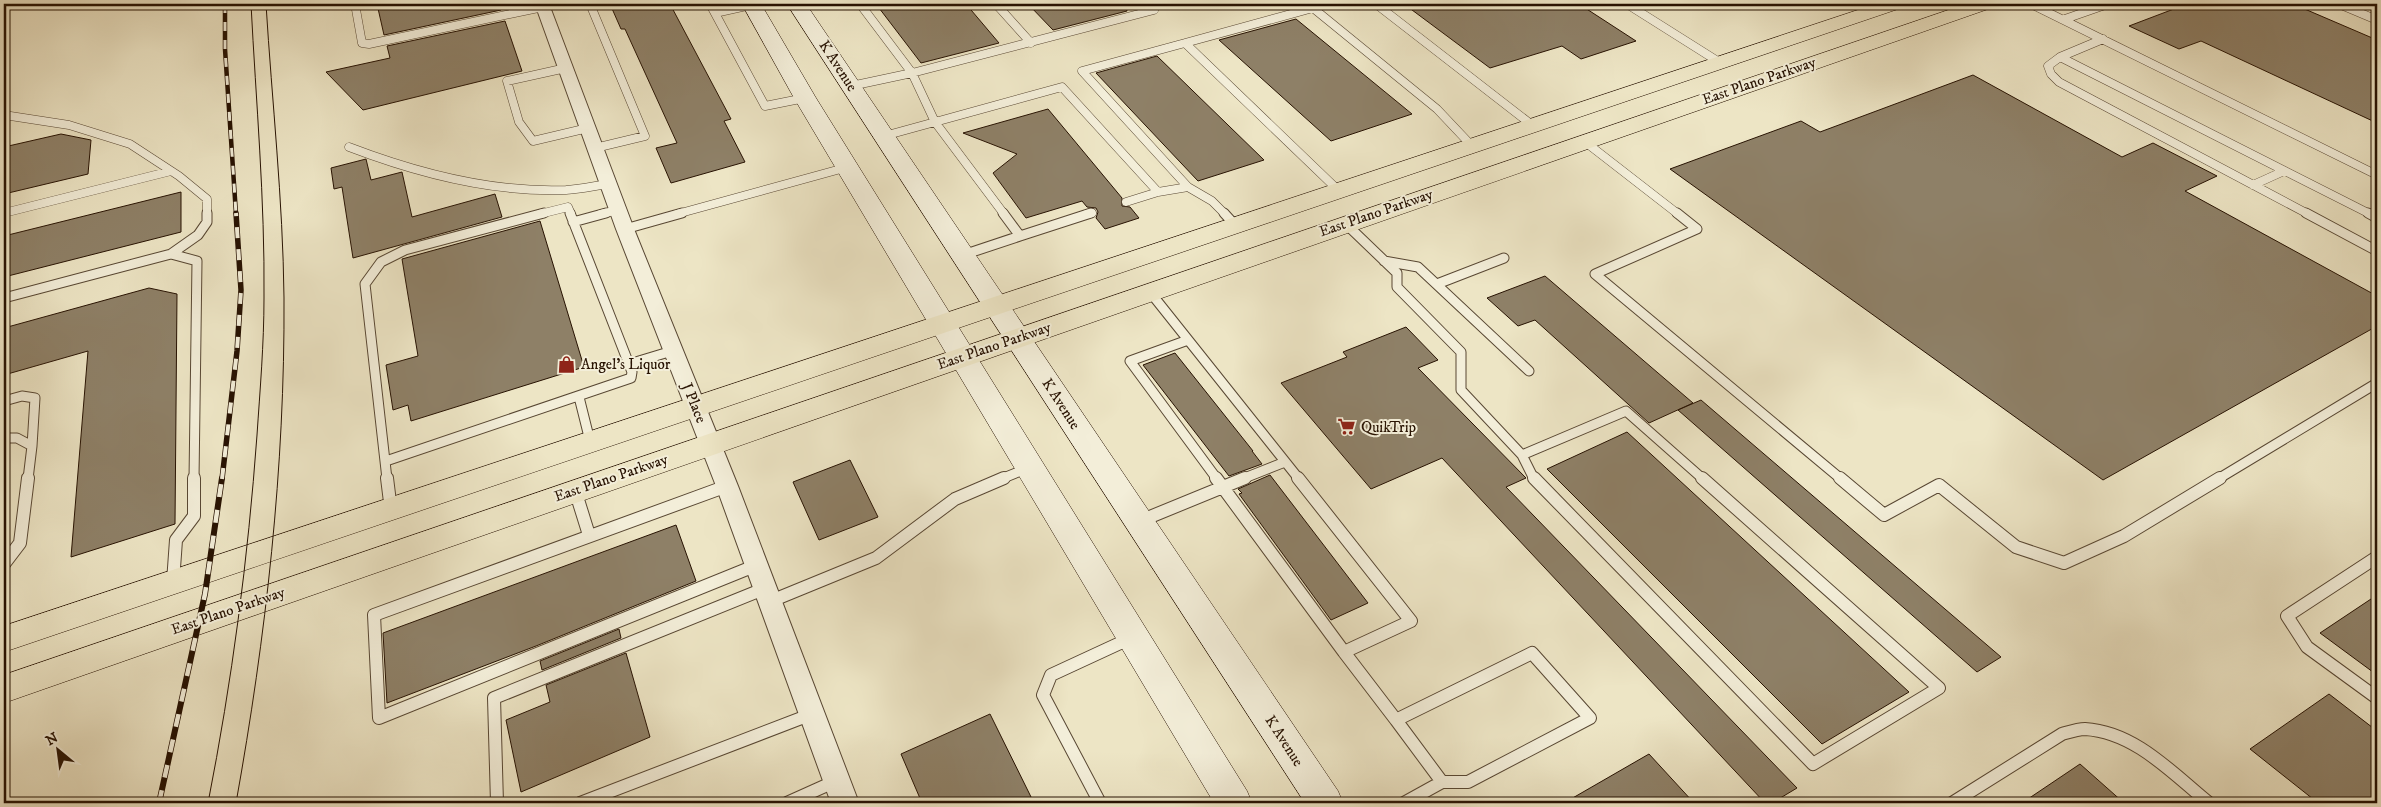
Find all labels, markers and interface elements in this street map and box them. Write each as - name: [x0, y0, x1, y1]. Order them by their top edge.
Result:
- street label: K Avenue: [815, 37, 861, 95]
- street label: East Plano Parkway: [1700, 52, 1819, 109]
- street label: East Plano Parkway: [1317, 184, 1436, 241]
- street label: East Plano Parkway: [935, 317, 1054, 374]
- shop icon: Angel's Liquor: [557, 354, 577, 374]
- place label: Angel's Liquor: [581, 355, 671, 374]
- street label: K Avenue: [1038, 375, 1084, 433]
- street label: J Place: [677, 378, 711, 426]
- supermarket icon: QuikTrip: [1337, 417, 1357, 437]
- place label: QuikTrip: [1361, 418, 1417, 437]
- street label: East Plano Parkway: [552, 449, 671, 506]
- street label: East Plano Parkway: [169, 582, 288, 639]
- street label: K Avenue: [1261, 712, 1307, 770]
- north arrow: [32, 724, 82, 774]
- text: N: [43, 729, 62, 750]

